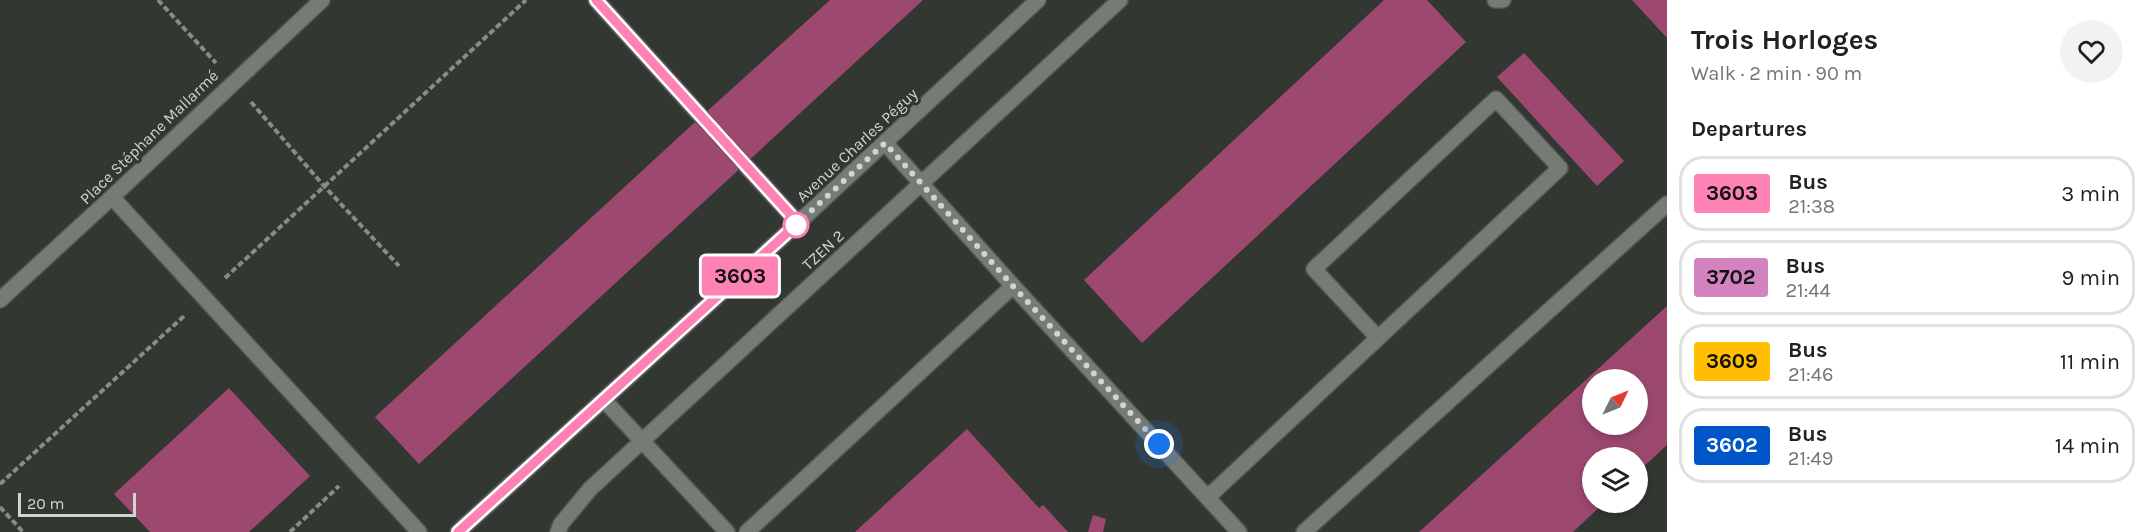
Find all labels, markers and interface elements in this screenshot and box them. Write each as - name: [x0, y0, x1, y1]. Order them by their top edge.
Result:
- button: heart: [2060, 20, 2123, 83]
- text: Trois Horloges: [1691, 23, 1878, 56]
- text: Walk · 2 min · 90 m: [1691, 62, 1862, 85]
- street label: Place Stéphane Mallarmé: [76, 66, 222, 208]
- street label: Avenue Charles Péguy: [793, 84, 922, 206]
- text: Departures: [1691, 116, 1807, 142]
- text: Bus: [1788, 169, 1828, 195]
- text: 3603: [1706, 181, 1758, 205]
- text: 3 min: [2061, 181, 2120, 207]
- text: 21:38: [1788, 195, 1835, 218]
- unlabelled marker: [783, 212, 809, 238]
- street label: TZEN 2: [798, 226, 848, 274]
- text: Bus: [1786, 253, 1825, 279]
- line badge: 3603: [698, 256, 782, 296]
- text: 3603: [714, 264, 766, 288]
- text: 3702: [1706, 265, 1756, 289]
- text: 9 min: [2062, 265, 2120, 291]
- text: 21:44: [1786, 279, 1831, 302]
- text: Bus: [1788, 337, 1828, 363]
- text: 3609: [1706, 349, 1758, 373]
- text: 11 min: [2060, 349, 2120, 375]
- text: 21:46: [1788, 363, 1833, 386]
- north arrow: [1582, 369, 1648, 435]
- map controls: [1582, 369, 1648, 513]
- text: Bus: [1788, 421, 1827, 447]
- your location: [1144, 429, 1174, 459]
- text: 3602: [1706, 433, 1758, 457]
- text: 14 min: [2055, 433, 2120, 459]
- button: layers: [1582, 447, 1648, 513]
- text: 21:49: [1788, 447, 1833, 470]
- scale bar: [18, 490, 136, 518]
- text: 20 m: [27, 494, 65, 513]

